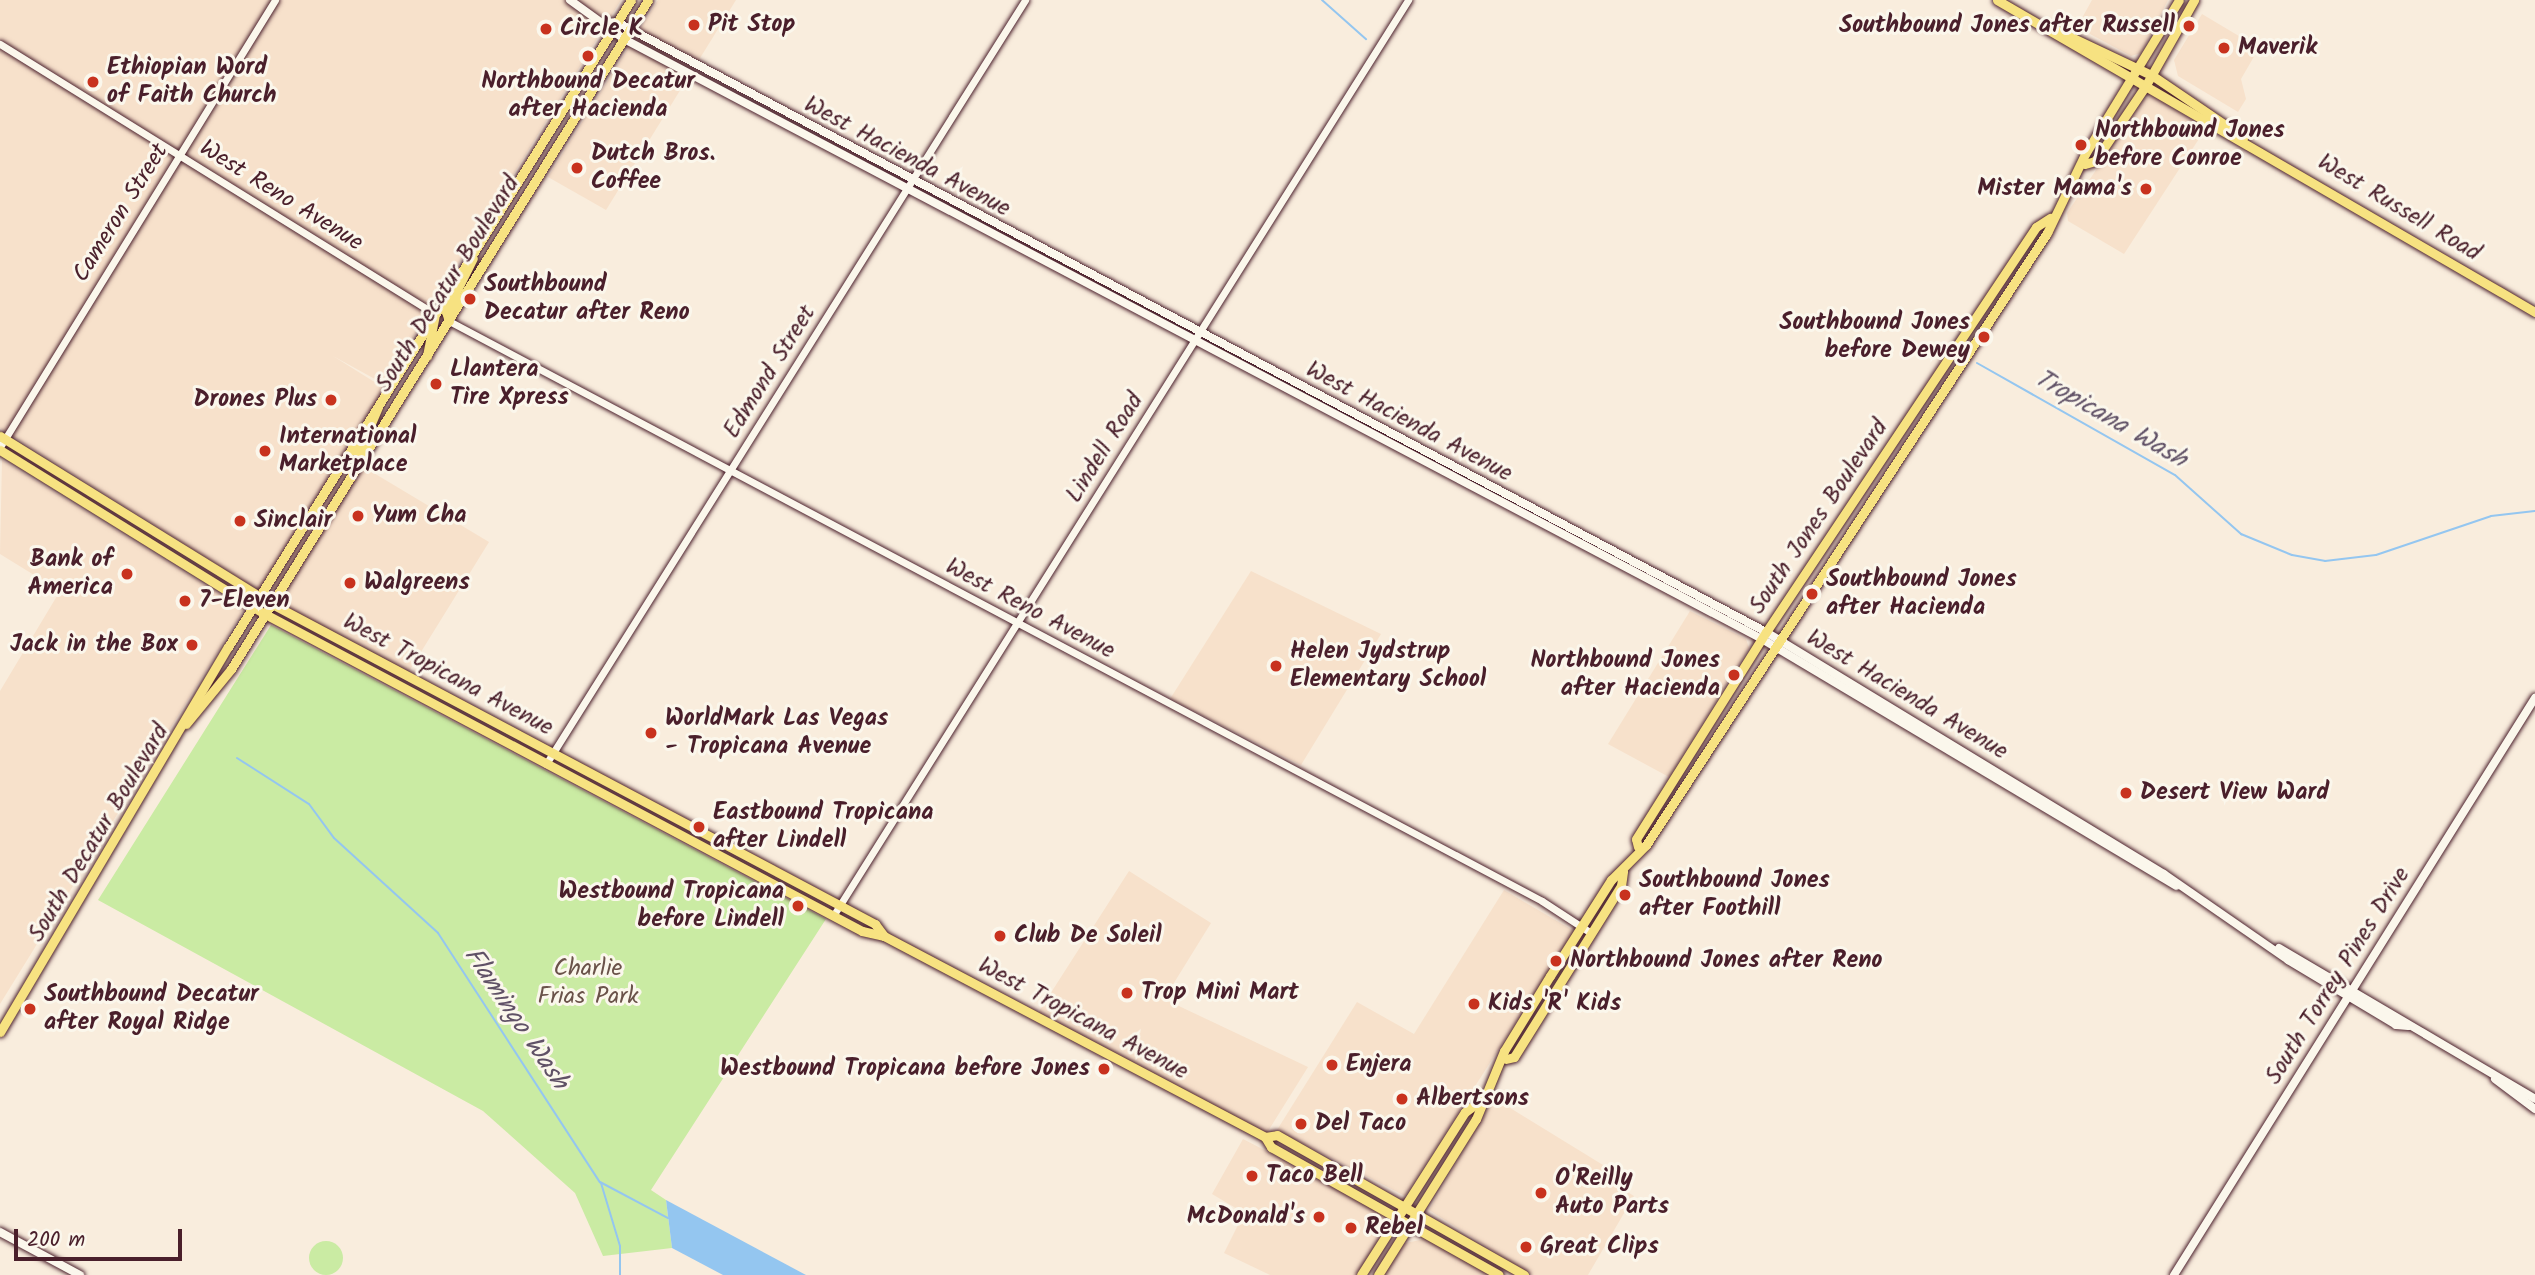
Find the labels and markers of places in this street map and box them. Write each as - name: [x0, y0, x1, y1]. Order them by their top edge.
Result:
- place label: Pit Stop: [708, 11, 795, 39]
- place label: Southbound Jones after Russell: [1839, 12, 2175, 40]
- place label: Circle K: [560, 15, 643, 43]
- marker: Pit Stop: [686, 17, 702, 33]
- marker: Southbound Jones after Russell: [2181, 18, 2197, 34]
- marker: Circle K: [538, 21, 554, 37]
- place label: Maverik: [2238, 34, 2317, 62]
- marker: Maverik: [2216, 40, 2232, 56]
- marker: Northbound Decatur after Hacienda: [580, 48, 596, 64]
- place label: Ethiopian Word of Faith Church: [107, 54, 277, 110]
- place label: Northbound Decatur after Hacienda: [481, 68, 695, 124]
- marker: Ethiopian Word of Faith Church: [85, 74, 101, 90]
- place label: Northbound Jones before Conroe: [2095, 117, 2285, 173]
- marker: Northbound Jones before Conroe: [2073, 137, 2089, 153]
- place label: Dutch Bros. Coffee: [591, 140, 715, 196]
- marker: Dutch Bros. Coffee: [569, 160, 585, 176]
- place label: Mister Mama's: [1977, 175, 2132, 203]
- marker: Mister Mama's: [2138, 181, 2154, 197]
- place label: Southbound Decatur after Reno: [484, 271, 690, 327]
- marker: Southbound Decatur after Reno: [462, 291, 478, 307]
- place label: Southbound Jones before Dewey: [1779, 309, 1970, 365]
- marker: Southbound Jones before Dewey: [1976, 329, 1992, 345]
- place label: Llantera Tire Xpress: [450, 356, 569, 412]
- marker: Llantera Tire Xpress: [428, 376, 444, 392]
- place label: Drones Plus: [193, 386, 317, 414]
- marker: Drones Plus: [323, 392, 339, 408]
- place label: International Marketplace: [279, 423, 416, 479]
- marker: International Marketplace: [257, 443, 273, 459]
- place label: Yum Cha: [372, 502, 467, 530]
- place label: Sinclair: [254, 507, 332, 535]
- marker: Yum Cha: [350, 508, 366, 524]
- marker: Sinclair: [232, 513, 248, 529]
- place label: Bank of America: [28, 546, 113, 602]
- marker: Bank of America: [119, 566, 135, 582]
- place label: Southbound Jones after Hacienda: [1826, 566, 2017, 622]
- place label: Walgreens: [364, 569, 470, 597]
- marker: Walgreens: [342, 575, 358, 591]
- marker: Southbound Jones after Hacienda: [1804, 586, 1820, 602]
- place label: 7-Eleven: [199, 587, 290, 615]
- marker: 7-Eleven: [177, 593, 193, 609]
- place label: Jack in the Box: [10, 631, 178, 659]
- marker: Jack in the Box: [184, 637, 200, 653]
- place label: Helen Jydstrup Elementary School: [1290, 638, 1486, 694]
- place label: Northbound Jones after Hacienda: [1530, 647, 1720, 703]
- marker: Helen Jydstrup Elementary School: [1268, 658, 1284, 674]
- marker: Northbound Jones after Hacienda: [1726, 667, 1742, 683]
- place label: WorldMark Las Vegas - Tropicana Avenue: [665, 705, 888, 761]
- marker: WorldMark Las Vegas - Tropicana Avenue: [643, 725, 659, 741]
- place label: Desert View Ward: [2140, 779, 2329, 807]
- marker: Desert View Ward: [2118, 785, 2134, 801]
- place label: Eastbound Tropicana after Lindell: [713, 799, 934, 855]
- marker: Eastbound Tropicana after Lindell: [691, 819, 707, 835]
- place label: Southbound Jones after Foothill: [1639, 867, 1830, 923]
- place label: Westbound Tropicana before Lindell: [558, 878, 784, 934]
- marker: Southbound Jones after Foothill: [1617, 887, 1633, 903]
- marker: Westbound Tropicana before Lindell: [790, 898, 806, 914]
- place label: Club De Soleil: [1014, 922, 1162, 950]
- marker: Club De Soleil: [992, 928, 1008, 944]
- place label: Northbound Jones after Reno: [1570, 947, 1882, 975]
- marker: Northbound Jones after Reno: [1548, 953, 1564, 969]
- place label: Trop Mini Mart: [1141, 979, 1299, 1007]
- place label: Southbound Decatur after Royal Ridge: [44, 981, 259, 1037]
- marker: Trop Mini Mart: [1119, 985, 1135, 1001]
- place label: Kids 'R' Kids: [1488, 990, 1621, 1018]
- marker: Kids 'R' Kids: [1466, 996, 1482, 1012]
- marker: Southbound Decatur after Royal Ridge: [22, 1001, 38, 1017]
- place label: Enjera: [1346, 1051, 1411, 1079]
- place label: Westbound Tropicana before Jones: [720, 1055, 1090, 1083]
- marker: Enjera: [1324, 1057, 1340, 1073]
- marker: Westbound Tropicana before Jones: [1096, 1061, 1112, 1077]
- place label: Albertsons: [1416, 1085, 1529, 1113]
- marker: Albertsons: [1394, 1091, 1410, 1107]
- place label: Del Taco: [1315, 1110, 1406, 1138]
- marker: Del Taco: [1293, 1116, 1309, 1132]
- place label: Taco Bell: [1266, 1162, 1363, 1190]
- place label: O'Reilly Auto Parts: [1555, 1165, 1669, 1221]
- marker: Taco Bell: [1244, 1168, 1260, 1184]
- marker: O'Reilly Auto Parts: [1533, 1185, 1549, 1201]
- place label: McDonald's: [1187, 1203, 1305, 1231]
- marker: McDonald's: [1311, 1209, 1327, 1225]
- place label: Rebel: [1365, 1214, 1423, 1242]
- marker: Rebel: [1343, 1220, 1359, 1236]
- place label: Great Clips: [1540, 1233, 1659, 1261]
- marker: Great Clips: [1518, 1239, 1534, 1255]

